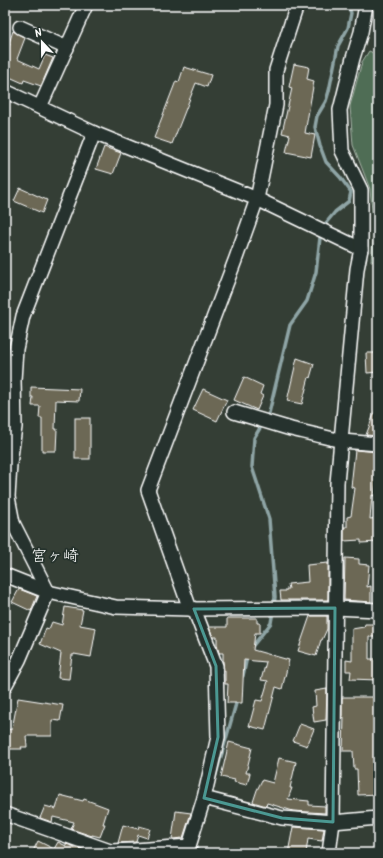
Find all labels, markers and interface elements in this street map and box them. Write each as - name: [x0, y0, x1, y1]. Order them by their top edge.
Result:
- north arrow: [22, 22, 62, 62]
- text: N: [32, 24, 45, 43]
- district label: 宮ヶ崎: [31, 544, 79, 569]

